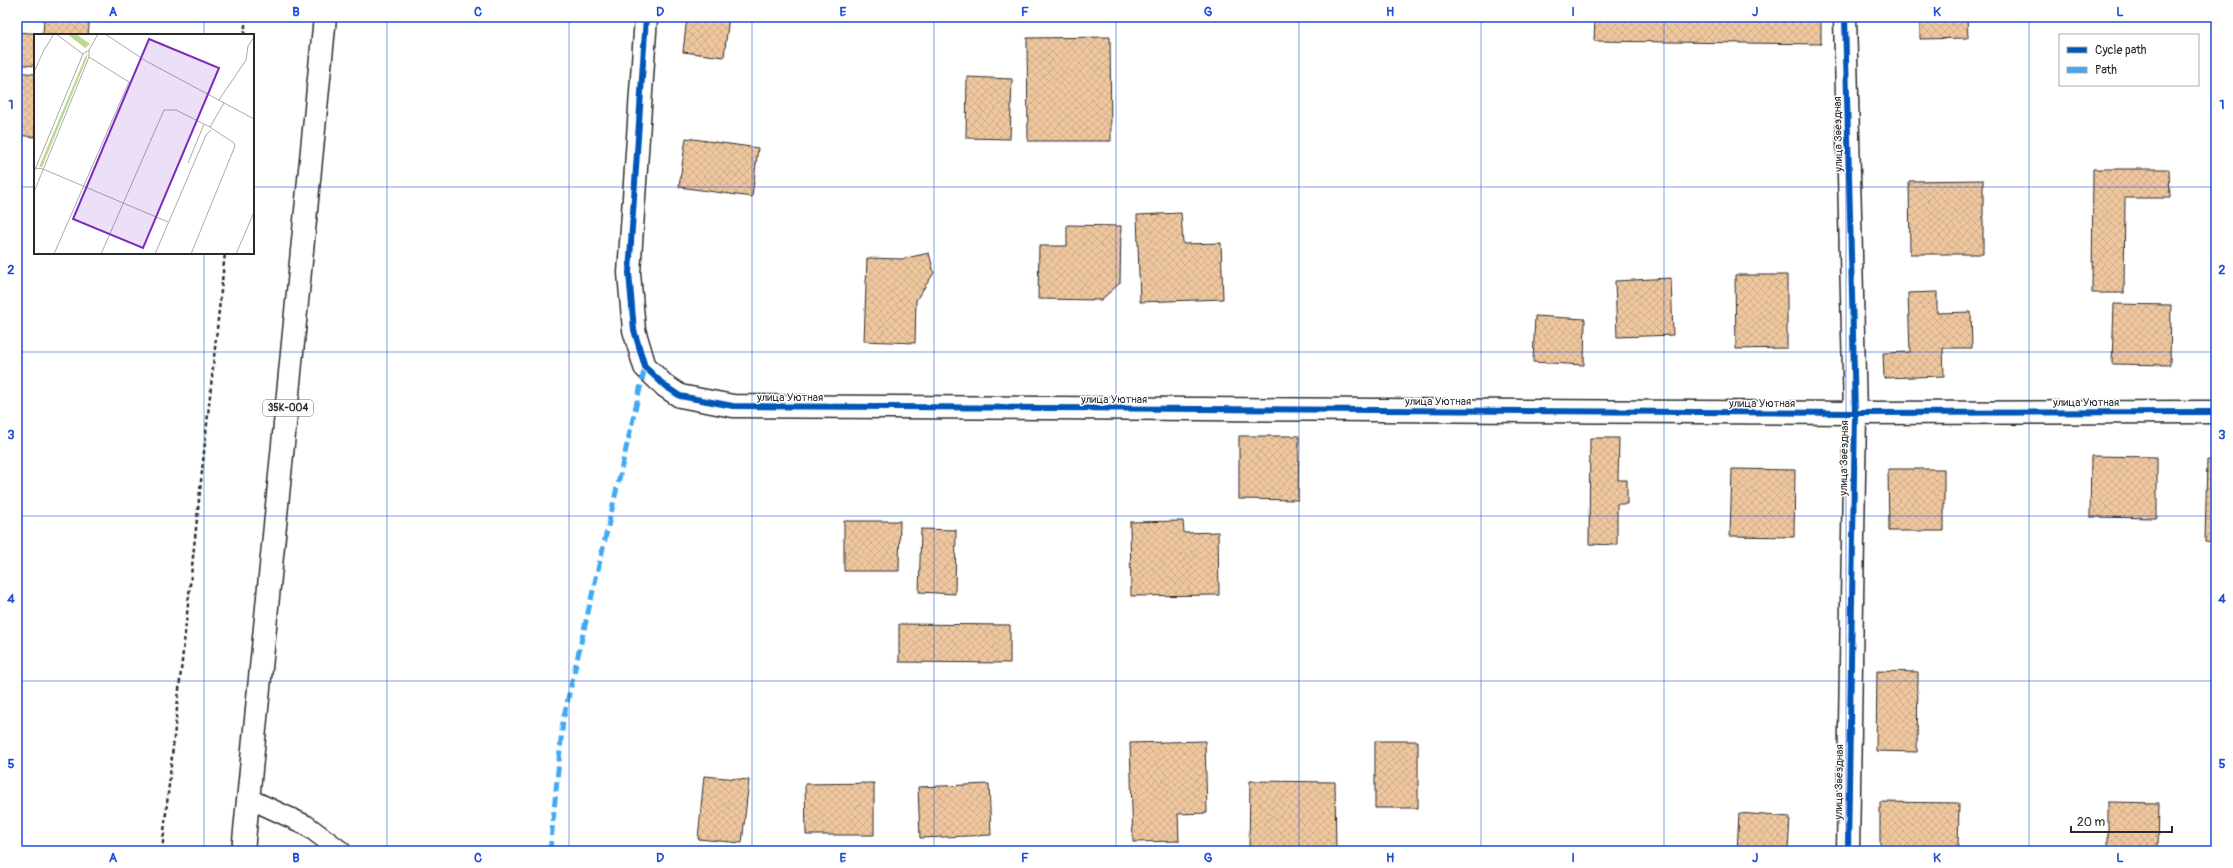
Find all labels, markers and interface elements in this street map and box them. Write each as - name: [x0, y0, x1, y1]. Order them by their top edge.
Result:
- text: A: [109, 4, 118, 20]
- text: B: [292, 4, 300, 20]
- text: C: [474, 4, 482, 20]
- text: D: [656, 4, 664, 20]
- text: E: [840, 4, 847, 20]
- text: F: [1021, 4, 1029, 20]
- text: G: [1204, 4, 1213, 20]
- text: H: [1386, 4, 1394, 20]
- text: I: [1571, 4, 1575, 20]
- text: J: [1752, 4, 1758, 20]
- text: K: [1933, 4, 1941, 20]
- text: L: [2116, 4, 2124, 20]
- inset map: [34, 34, 254, 254]
- legend: [2059, 34, 2199, 86]
- text: Cycle path: [2095, 43, 2147, 58]
- text: Path: [2095, 63, 2117, 78]
- street label: улица Звёздная: [1831, 96, 1845, 173]
- text: 1: [8, 97, 14, 113]
- text: 1: [2219, 97, 2225, 113]
- text: 2: [7, 262, 15, 278]
- text: 2: [2218, 262, 2226, 278]
- street label: улица Уютная: [756, 391, 823, 404]
- street label: улица Уютная: [1080, 393, 1147, 406]
- street label: улица Уютная: [1404, 395, 1471, 408]
- street label: улица Уютная: [2052, 396, 2119, 409]
- street label: улица Уютная: [1728, 397, 1795, 410]
- road number: 35К-004: [263, 400, 313, 416]
- street label: улица Звёздная: [1837, 420, 1851, 497]
- text: 3: [7, 427, 15, 443]
- text: 3: [2218, 427, 2226, 443]
- text: 4: [7, 591, 15, 607]
- text: 4: [2218, 591, 2226, 607]
- street label: улица Звёздная: [1832, 744, 1846, 821]
- text: 5: [7, 756, 15, 772]
- text: 5: [2218, 756, 2226, 772]
- scale bar: [2071, 808, 2172, 834]
- text: 20 m: [2077, 815, 2106, 830]
- text: A: [109, 850, 118, 866]
- text: B: [292, 850, 300, 866]
- text: C: [474, 850, 482, 866]
- text: D: [656, 850, 664, 866]
- text: E: [840, 850, 847, 866]
- text: F: [1021, 850, 1029, 866]
- text: G: [1204, 850, 1213, 866]
- text: H: [1386, 850, 1394, 866]
- text: I: [1571, 850, 1575, 866]
- text: J: [1752, 850, 1758, 866]
- text: K: [1933, 850, 1941, 866]
- text: L: [2116, 850, 2124, 866]

